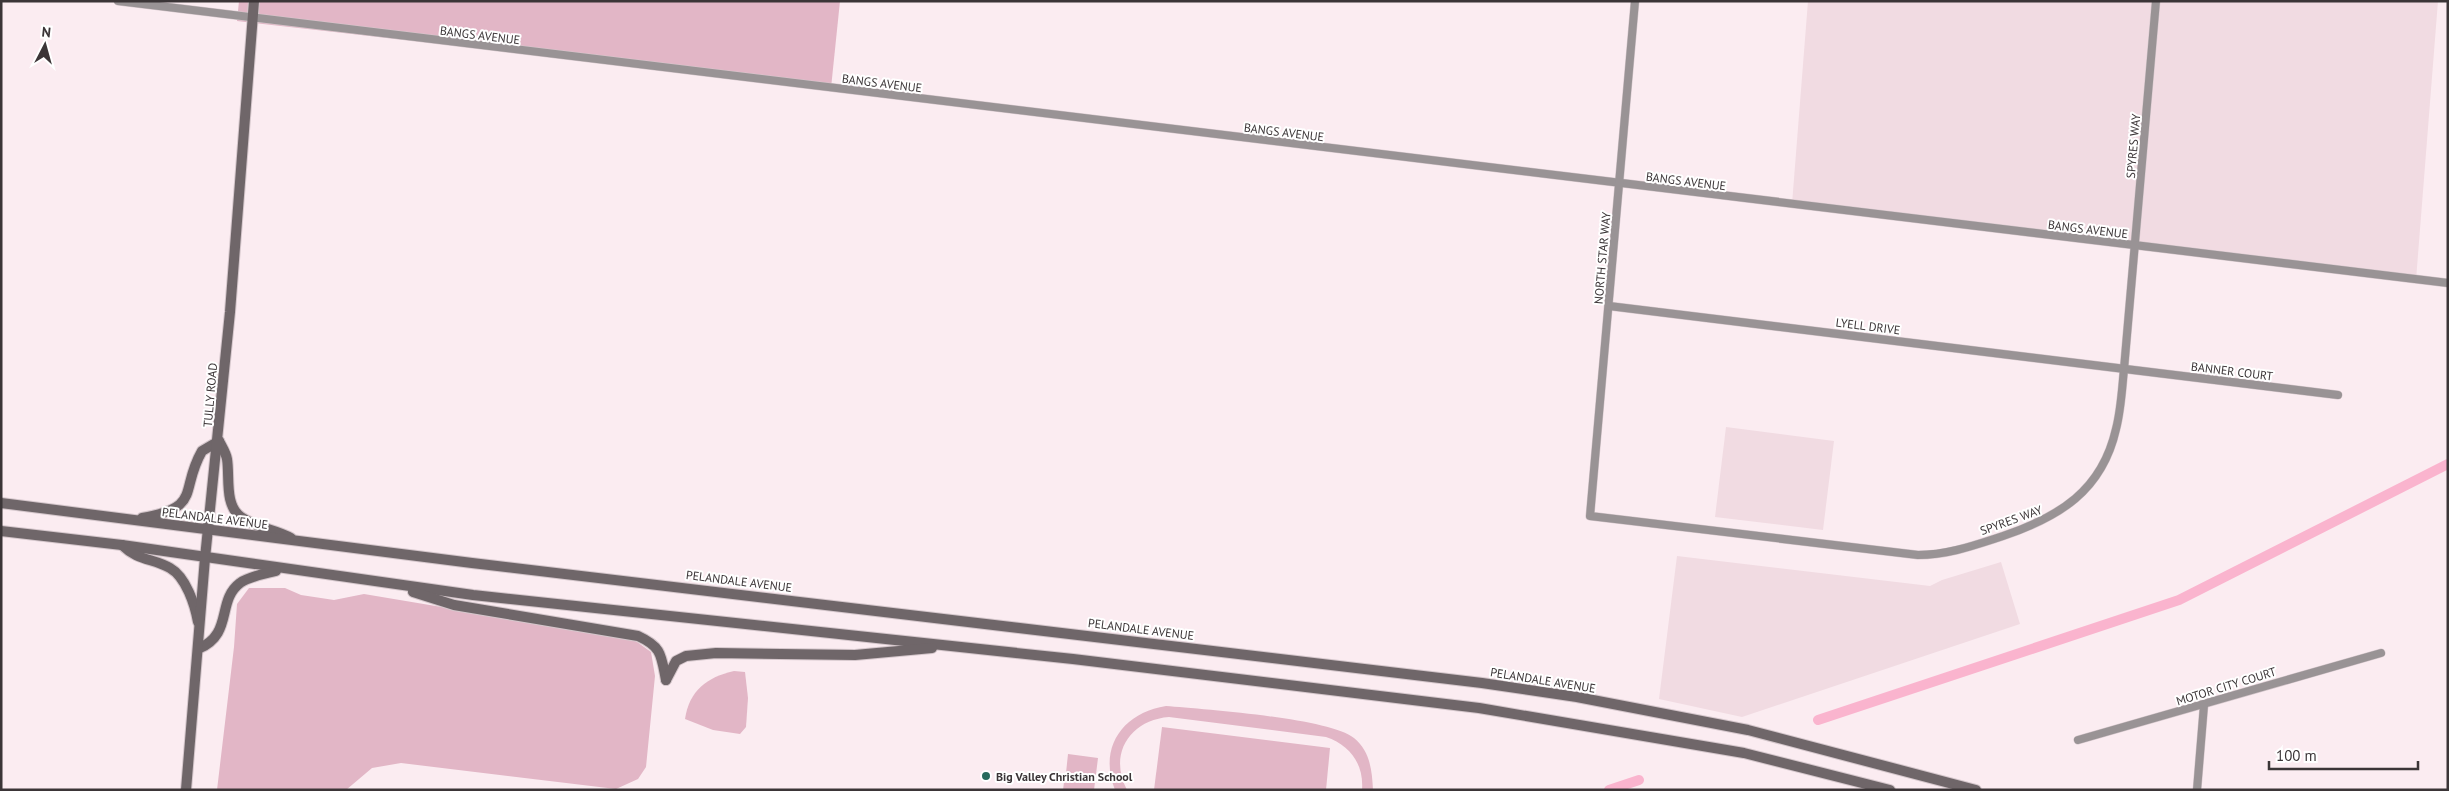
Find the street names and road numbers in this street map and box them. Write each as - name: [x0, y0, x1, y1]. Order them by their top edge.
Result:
- street label: BANGS AVENUE: [439, 23, 521, 47]
- street label: BANGS AVENUE: [841, 71, 923, 95]
- street label: SPYRES WAY: [2123, 113, 2143, 179]
- street label: BANGS AVENUE: [1243, 120, 1325, 144]
- street label: BANGS AVENUE: [1645, 169, 1727, 193]
- street label: NORTH STAR WAY: [1590, 211, 1614, 305]
- street label: BANGS AVENUE: [2047, 217, 2129, 241]
- street label: LYELL DRIVE: [1835, 315, 1901, 337]
- street label: BANNER COURT: [2190, 359, 2274, 384]
- street label: TULLY ROAD: [200, 362, 220, 428]
- street label: SPYRES WAY: [1978, 502, 2044, 538]
- street label: PELANDALE AVENUE: [161, 504, 269, 532]
- street label: PELANDALE AVENUE: [685, 567, 793, 595]
- street label: PELANDALE AVENUE: [1087, 615, 1195, 643]
- street label: PELANDALE AVENUE: [1489, 664, 1597, 696]
- street label: MOTOR CITY COURT: [2174, 664, 2278, 708]

